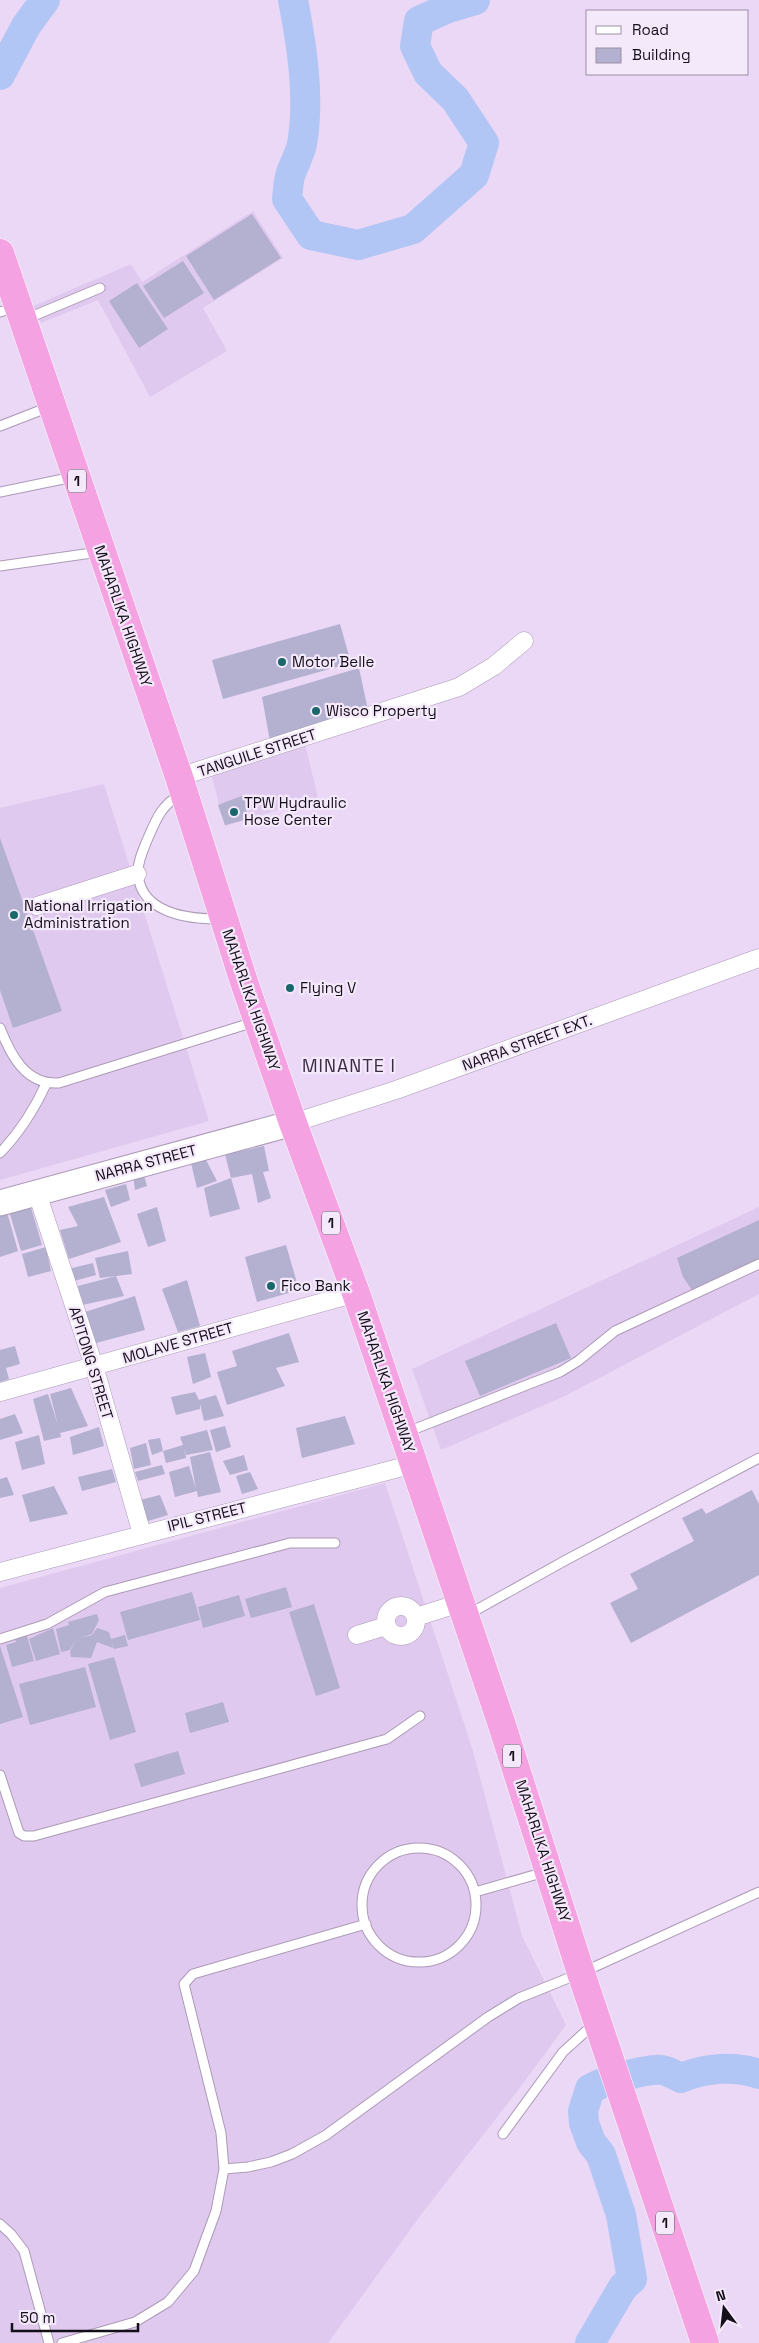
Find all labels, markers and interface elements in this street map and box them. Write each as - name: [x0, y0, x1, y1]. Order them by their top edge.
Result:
- legend: [586, 10, 749, 75]
- text: Road: [632, 20, 669, 39]
- text: Building: [632, 45, 691, 64]
- road number: 1: [68, 470, 86, 492]
- street label: MAHARLIKA HIGHWAY: [90, 542, 157, 689]
- place label: Motor Belle: [292, 652, 375, 671]
- marker: Motor Belle: [276, 656, 288, 668]
- place label: Wisco Property: [326, 701, 437, 720]
- marker: Wisco Property: [310, 705, 322, 717]
- street label: TANGUILE STREET: [195, 724, 319, 781]
- place label: TPW Hydraulic Hose Center: [244, 793, 347, 829]
- marker: TPW Hydraulic Hose Center: [228, 806, 240, 818]
- place label: National Irrigation Administration: [24, 896, 153, 932]
- marker: National Irrigation Administration: [8, 909, 20, 921]
- street label: MAHARLIKA HIGHWAY: [218, 926, 285, 1073]
- place label: Flying V: [300, 978, 356, 997]
- marker: Flying V: [284, 982, 296, 994]
- street label: NARRA STREET EXT.: [459, 1010, 594, 1075]
- district label: MINANTE I: [302, 1054, 396, 1077]
- street label: NARRA STREET: [93, 1140, 199, 1185]
- road number: 1: [322, 1212, 340, 1234]
- place label: Fico Bank: [281, 1276, 351, 1295]
- marker: Fico Bank: [265, 1280, 277, 1292]
- street label: APITONG STREET: [65, 1304, 118, 1422]
- street label: MAHARLIKA HIGHWAY: [353, 1308, 420, 1455]
- street label: MOLAVE STREET: [120, 1318, 236, 1367]
- street label: IPIL STREET: [165, 1497, 249, 1535]
- road number: 1: [503, 1744, 521, 1768]
- street label: MAHARLIKA HIGHWAY: [511, 1777, 575, 1925]
- road number: 1: [656, 2212, 674, 2234]
- north arrow: [699, 2283, 749, 2333]
- text: N: [714, 2286, 728, 2305]
- scale bar: [12, 2300, 139, 2332]
- text: 50 m: [20, 2308, 55, 2327]

